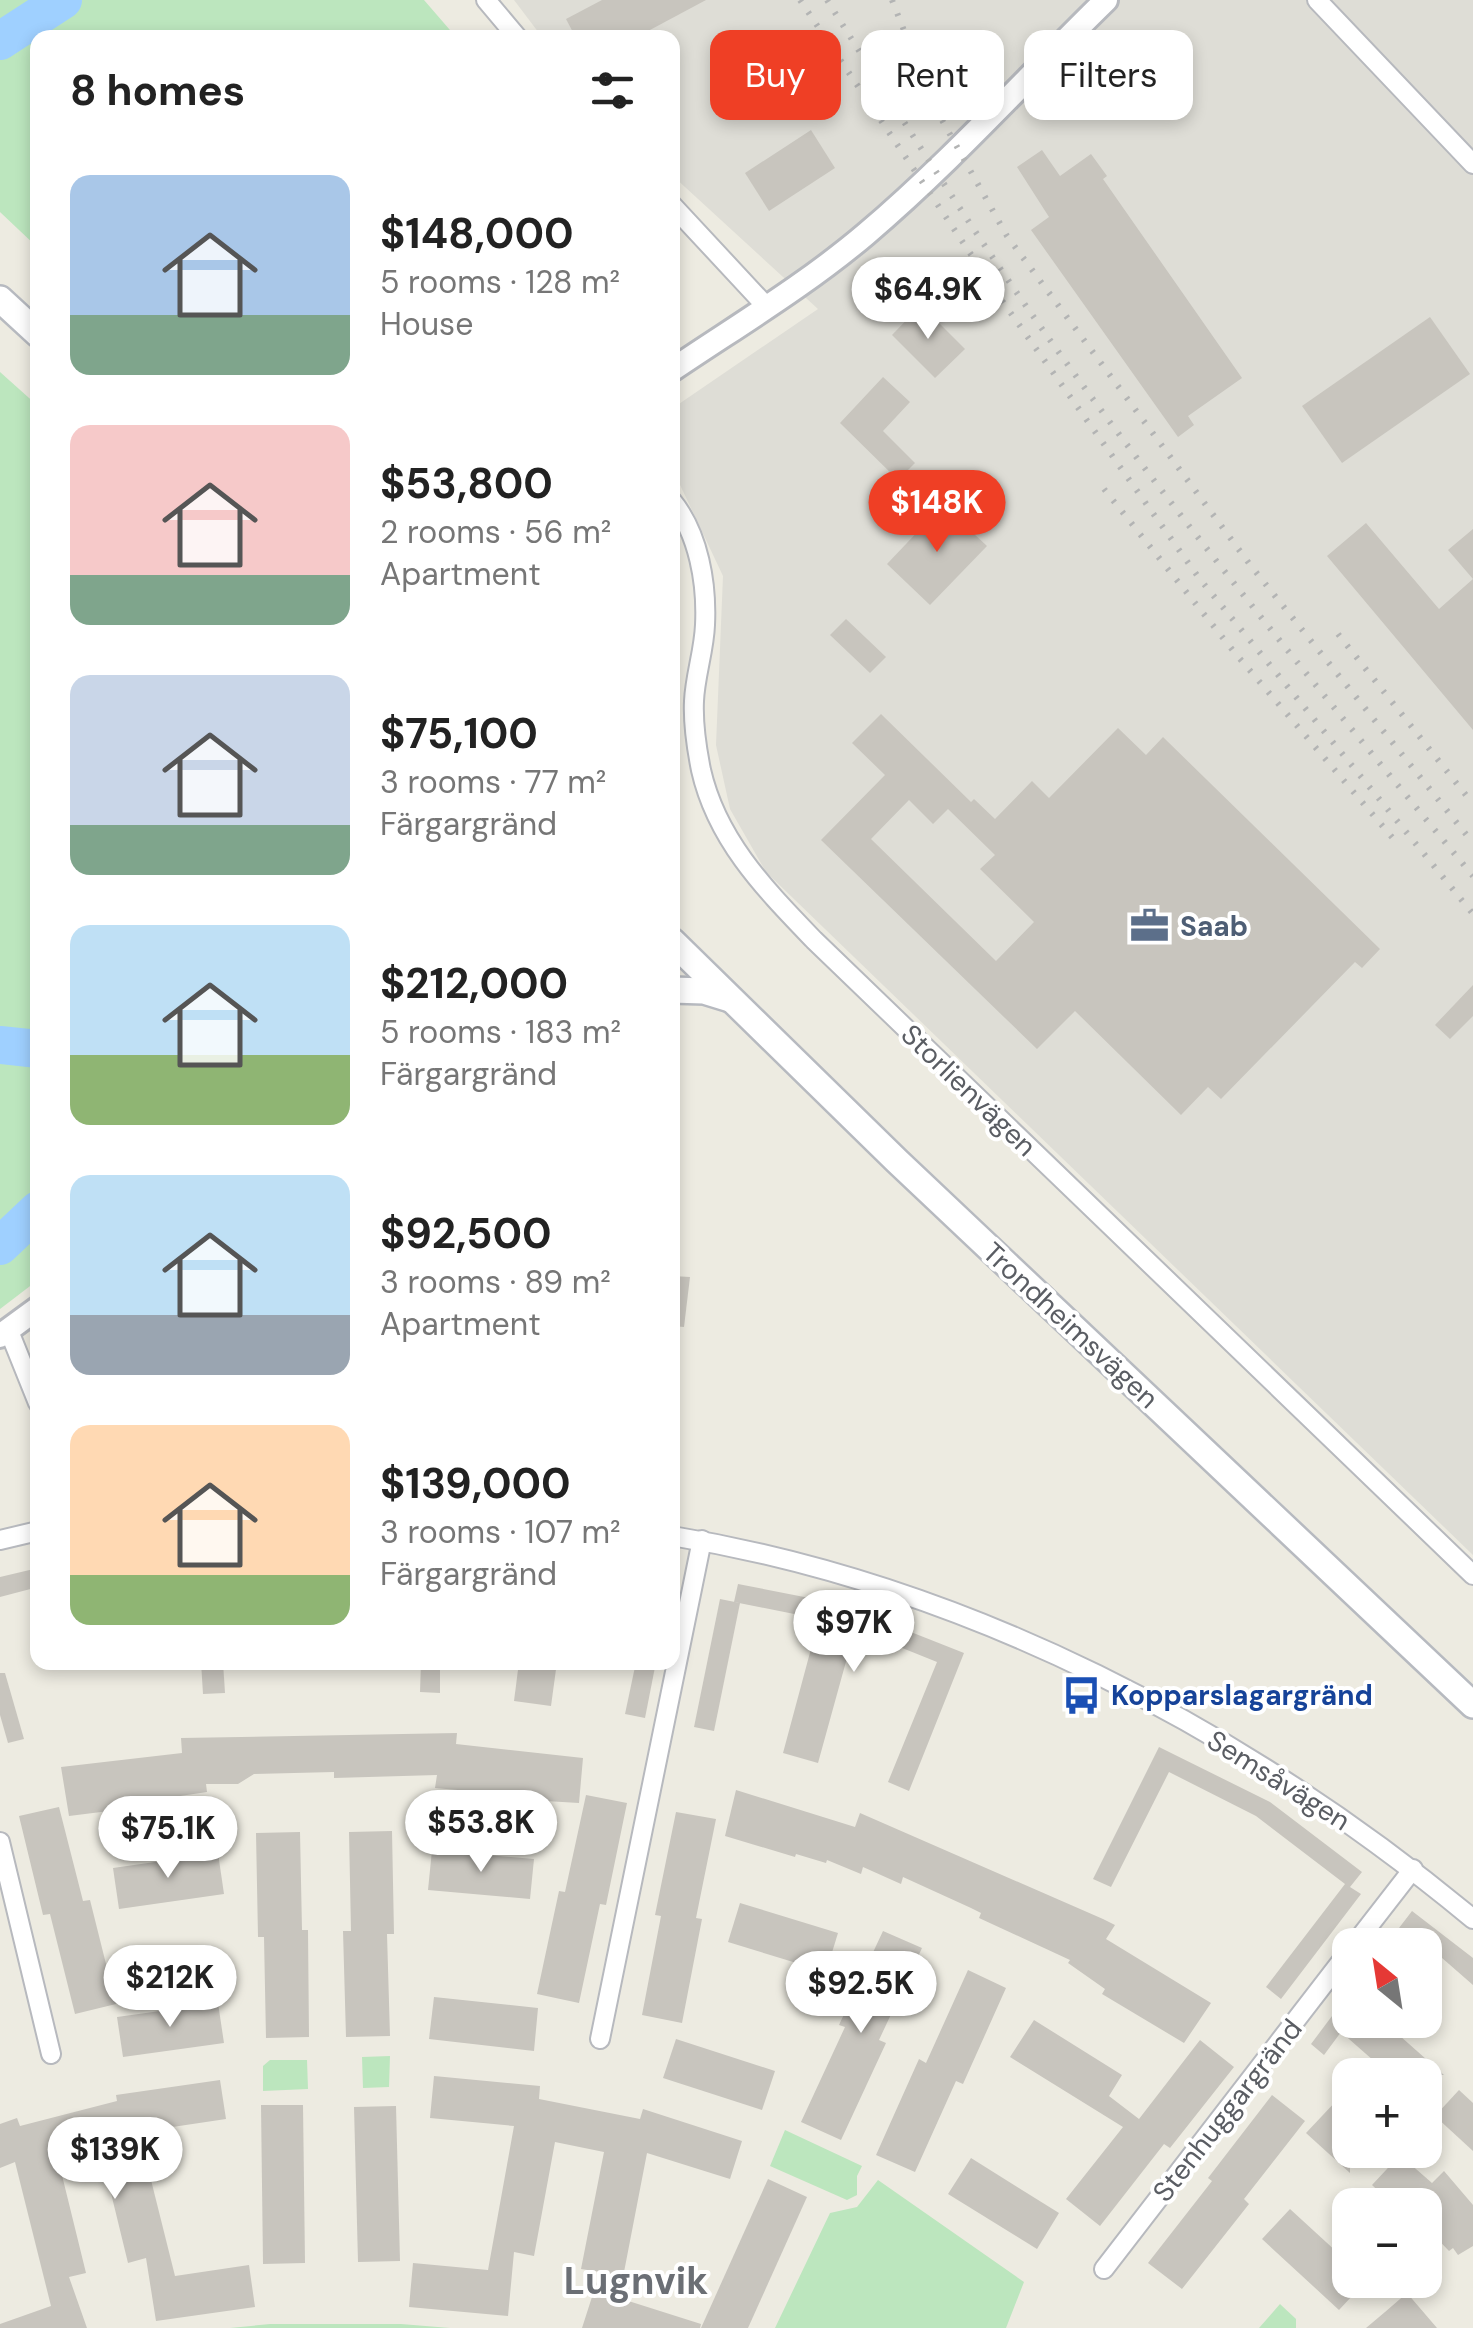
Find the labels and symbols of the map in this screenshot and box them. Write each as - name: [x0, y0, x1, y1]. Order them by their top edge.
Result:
- pin: $64.9K: [847, 257, 1009, 342]
- pin: $148K: [867, 470, 1007, 555]
- office icon: Saab: [1129, 905, 1171, 947]
- place label: Saab: [1180, 908, 1248, 945]
- street label: Storlienvägen: [893, 1016, 1044, 1164]
- street label: Trondheimsvägen: [975, 1234, 1166, 1416]
- pin: $97K: [795, 1590, 913, 1675]
- bus stop icon: Kopparslagargränd: [1060, 1674, 1102, 1716]
- place label: Kopparslagargränd: [1111, 1677, 1373, 1714]
- street label: Semsåvägen: [1200, 1722, 1357, 1839]
- pin: $53.8K: [400, 1790, 562, 1875]
- pin: $75.1K: [87, 1796, 249, 1881]
- north arrow: [1332, 1928, 1442, 2038]
- pin: $212K: [100, 1945, 240, 2030]
- pin: $92.5K: [780, 1951, 942, 2036]
- street label: Stenhuggargränd: [1144, 2011, 1310, 2209]
- pin: $139K: [45, 2117, 185, 2202]
- district label: Lugnvik: [564, 2256, 708, 2306]

